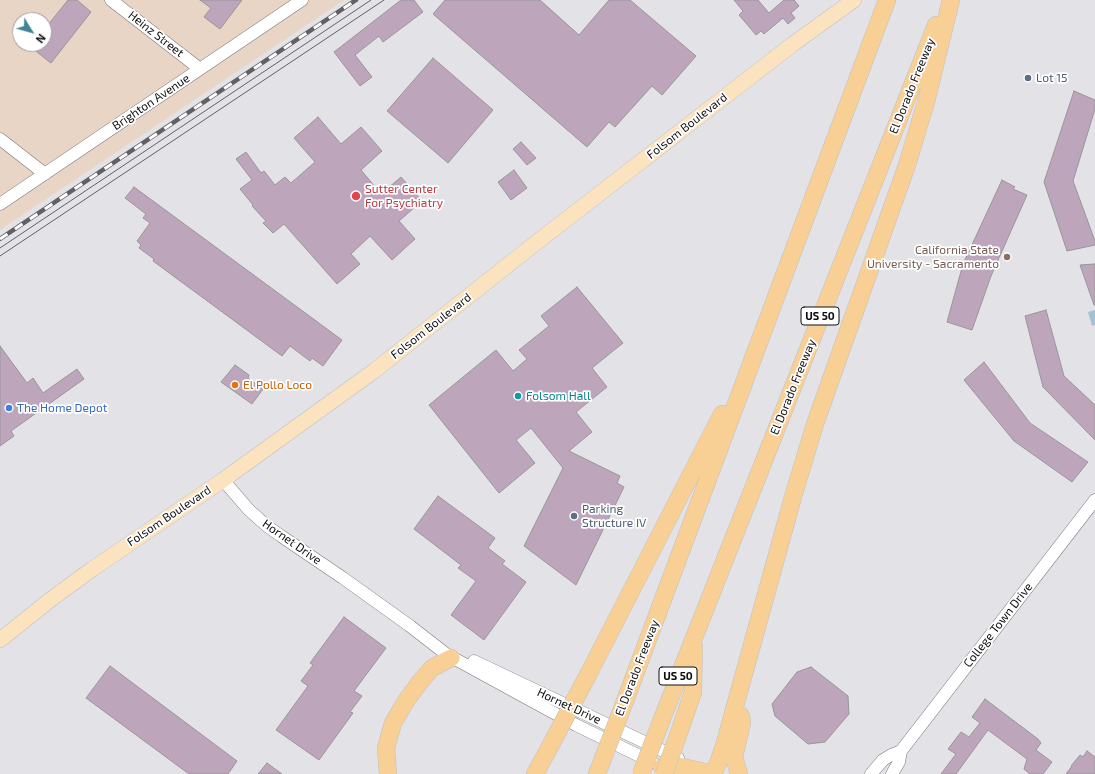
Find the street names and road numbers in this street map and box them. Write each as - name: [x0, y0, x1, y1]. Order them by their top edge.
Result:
- street label: Heinz Street: [125, 8, 187, 60]
- street label: El Dorado Freeway: [886, 36, 938, 136]
- street label: Brighton Avenue: [110, 71, 192, 133]
- street label: Folsom Boulevard: [644, 90, 730, 162]
- street label: Folsom Boulevard: [388, 290, 474, 362]
- road number: US 50: [801, 307, 839, 325]
- street label: El Dorado Freeway: [767, 337, 819, 437]
- street label: Folsom Boulevard: [124, 483, 214, 549]
- street label: Hornet Drive: [260, 516, 324, 568]
- street label: College Town Drive: [960, 580, 1036, 670]
- street label: El Dorado Freeway: [612, 618, 662, 718]
- road number: US 50: [659, 667, 697, 685]
- street label: Hornet Drive: [535, 685, 603, 727]

